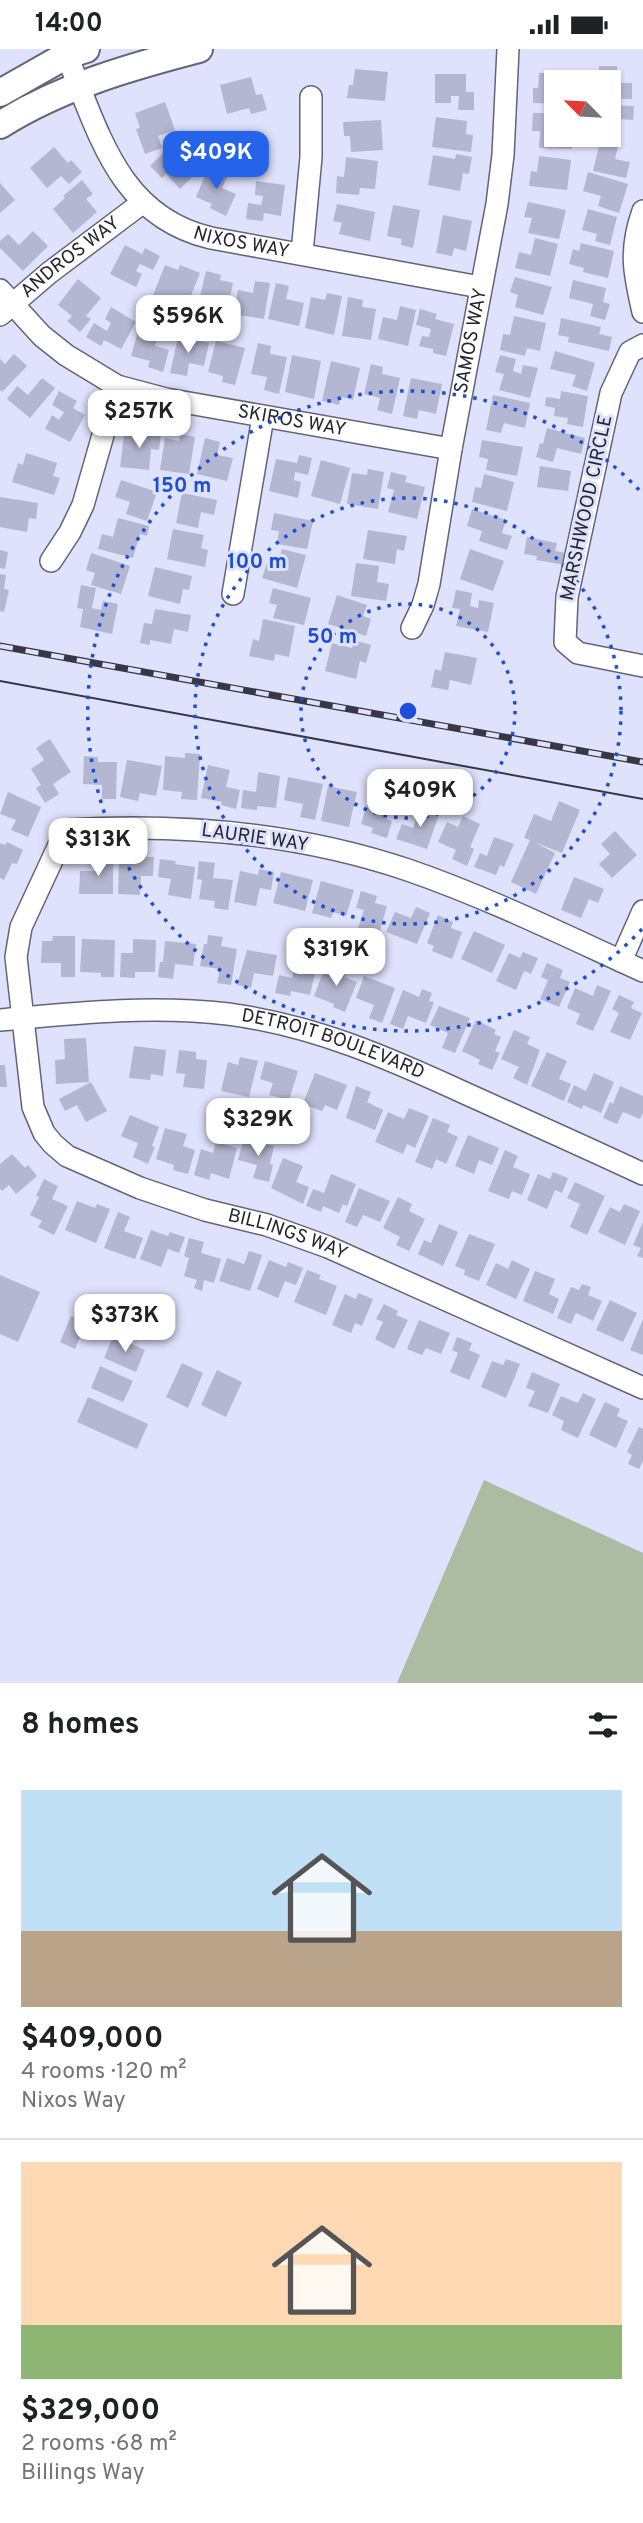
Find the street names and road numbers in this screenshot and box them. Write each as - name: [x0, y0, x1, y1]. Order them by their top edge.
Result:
- street label: ANDROS WAY: [16, 212, 125, 304]
- street label: NIXOS WAY: [190, 222, 291, 264]
- street label: SAMOS WAY: [450, 286, 493, 396]
- street label: SKIROS WAY: [236, 400, 348, 442]
- street label: MARSHWOOD CIRCLE: [556, 413, 618, 603]
- street label: LAURIE WAY: [200, 819, 310, 857]
- street label: DETROIT BOULEVARD: [240, 1004, 428, 1085]
- street label: BILLINGS WAY: [225, 1204, 351, 1266]

